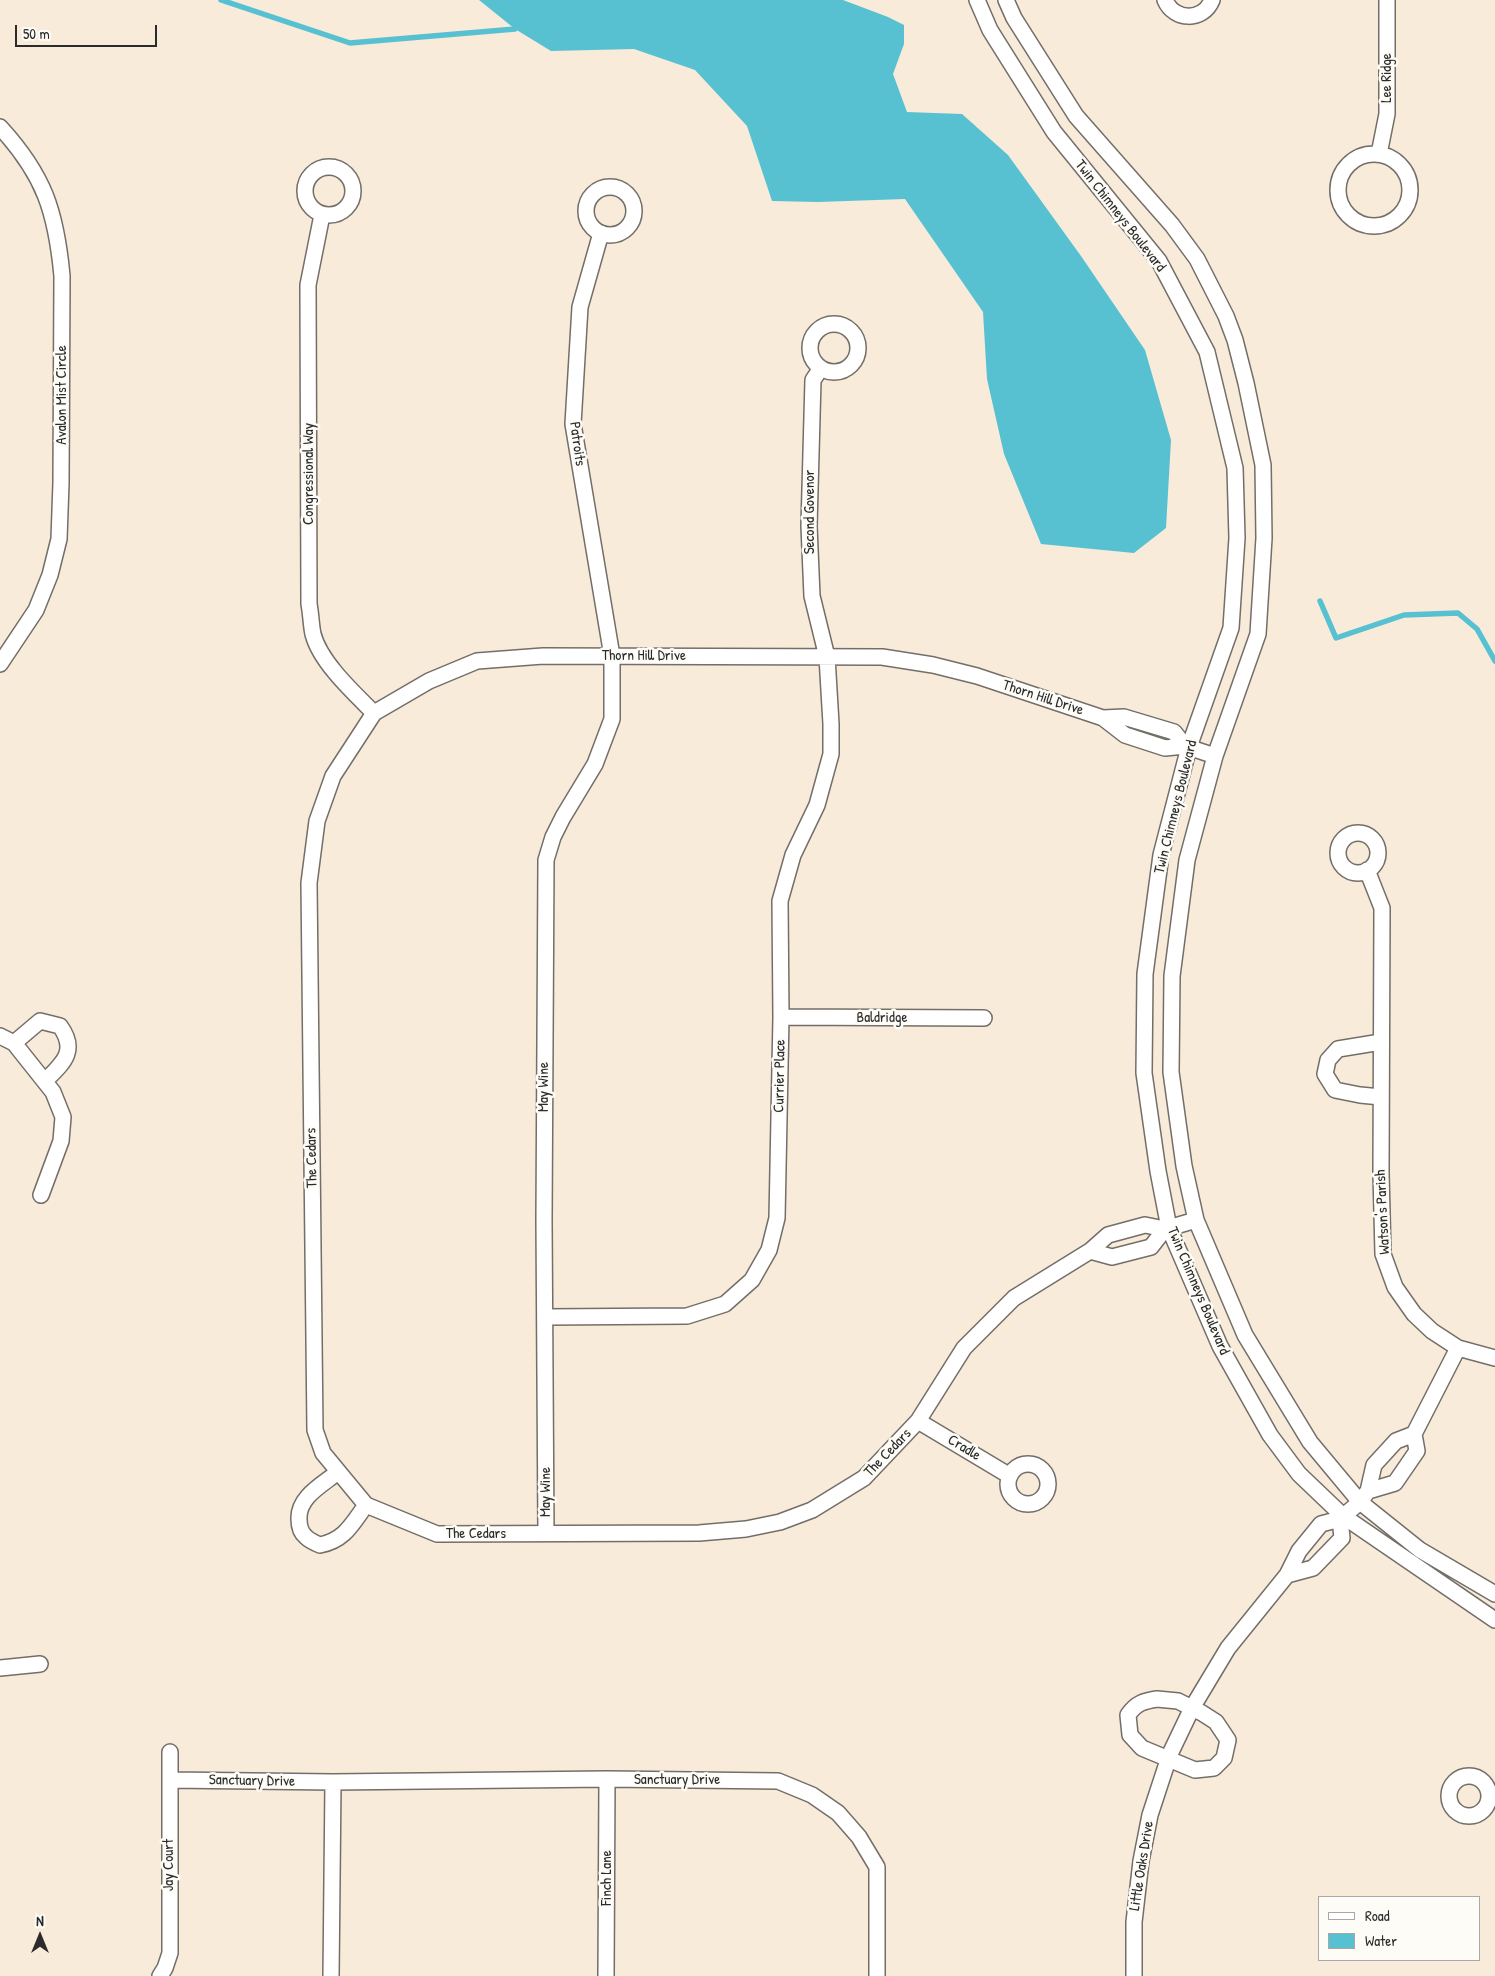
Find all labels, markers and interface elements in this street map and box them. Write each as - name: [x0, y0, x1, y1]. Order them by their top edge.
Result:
- scale bar: [18, 15, 160, 47]
- text: 50 m: [23, 23, 50, 44]
- street label: Lee Ridge: [1378, 53, 1396, 103]
- street label: Twin Chimneys Boulevard: [1071, 156, 1169, 276]
- street label: Avalon Mist Circle: [53, 345, 71, 445]
- street label: Patroits: [565, 421, 589, 467]
- street label: Congressional Way: [300, 423, 318, 525]
- street label: Second Govenor: [801, 470, 819, 554]
- street label: Thorn Hill Drive: [602, 647, 686, 665]
- street label: Thorn Hill Drive: [1000, 676, 1086, 720]
- street label: Twin Chimneys Boulevard: [1151, 738, 1201, 876]
- street label: Baldridge: [857, 1009, 907, 1027]
- street label: Currier Place: [770, 1039, 790, 1113]
- street label: May Wine: [535, 1062, 553, 1112]
- street label: The Cedars: [302, 1128, 322, 1188]
- street label: Watson's Parish: [1372, 1169, 1394, 1255]
- street label: Twin Chimneys Boulevard: [1163, 1224, 1233, 1358]
- street label: The Cedars: [861, 1425, 915, 1481]
- street label: Cradle: [944, 1431, 984, 1465]
- street label: May Wine: [537, 1467, 555, 1517]
- street label: The Cedars: [446, 1525, 506, 1543]
- street label: Sanctuary Drive: [209, 1771, 295, 1791]
- street label: Sanctuary Drive: [634, 1771, 720, 1789]
- street label: Little Oaks Drive: [1126, 1820, 1158, 1912]
- street label: Jay Court: [160, 1839, 178, 1891]
- street label: Finch Lane: [598, 1850, 616, 1906]
- legend: [1318, 1896, 1480, 1961]
- text: Road: [1365, 1905, 1390, 1926]
- north arrow: [15, 1911, 65, 1961]
- text: N: [36, 1911, 44, 1930]
- text: Water: [1365, 1930, 1397, 1951]

